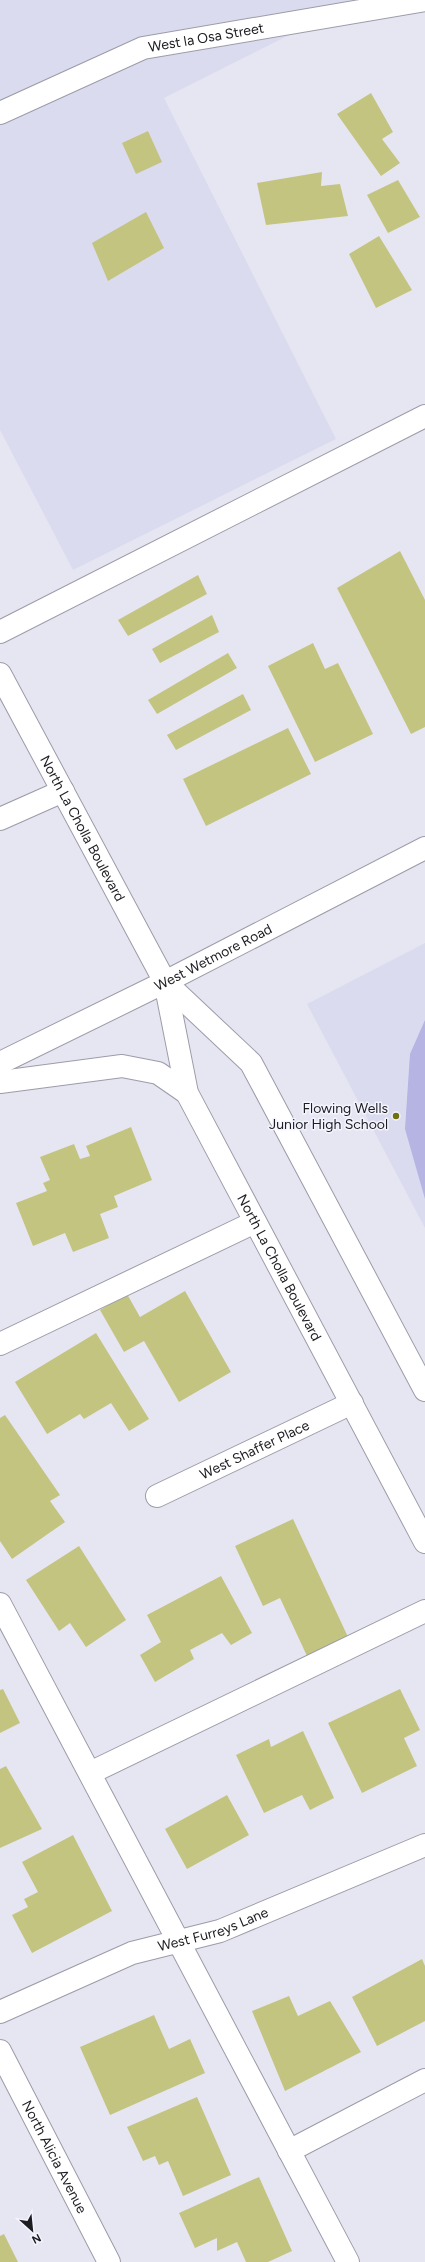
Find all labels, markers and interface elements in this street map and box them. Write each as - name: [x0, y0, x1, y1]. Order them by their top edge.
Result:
- street label: West la Osa Street: [147, 20, 265, 56]
- street label: North La Cholla Boulevard: [36, 753, 128, 904]
- street label: West Wetmore Road: [152, 920, 275, 995]
- place label: Flowing Wells Junior High School: [269, 1100, 388, 1133]
- marker: Flowing Wells Junior High School: [391, 1111, 401, 1121]
- street label: North La Cholla Boulevard: [233, 1192, 325, 1344]
- street label: West Shaffer Place: [197, 1417, 312, 1483]
- street label: West Furreys Lane: [156, 1904, 271, 1955]
- street label: North Alicia Avenue: [18, 2098, 91, 2217]
- north arrow: [12, 2210, 52, 2250]
- text: N: [30, 2231, 43, 2246]

